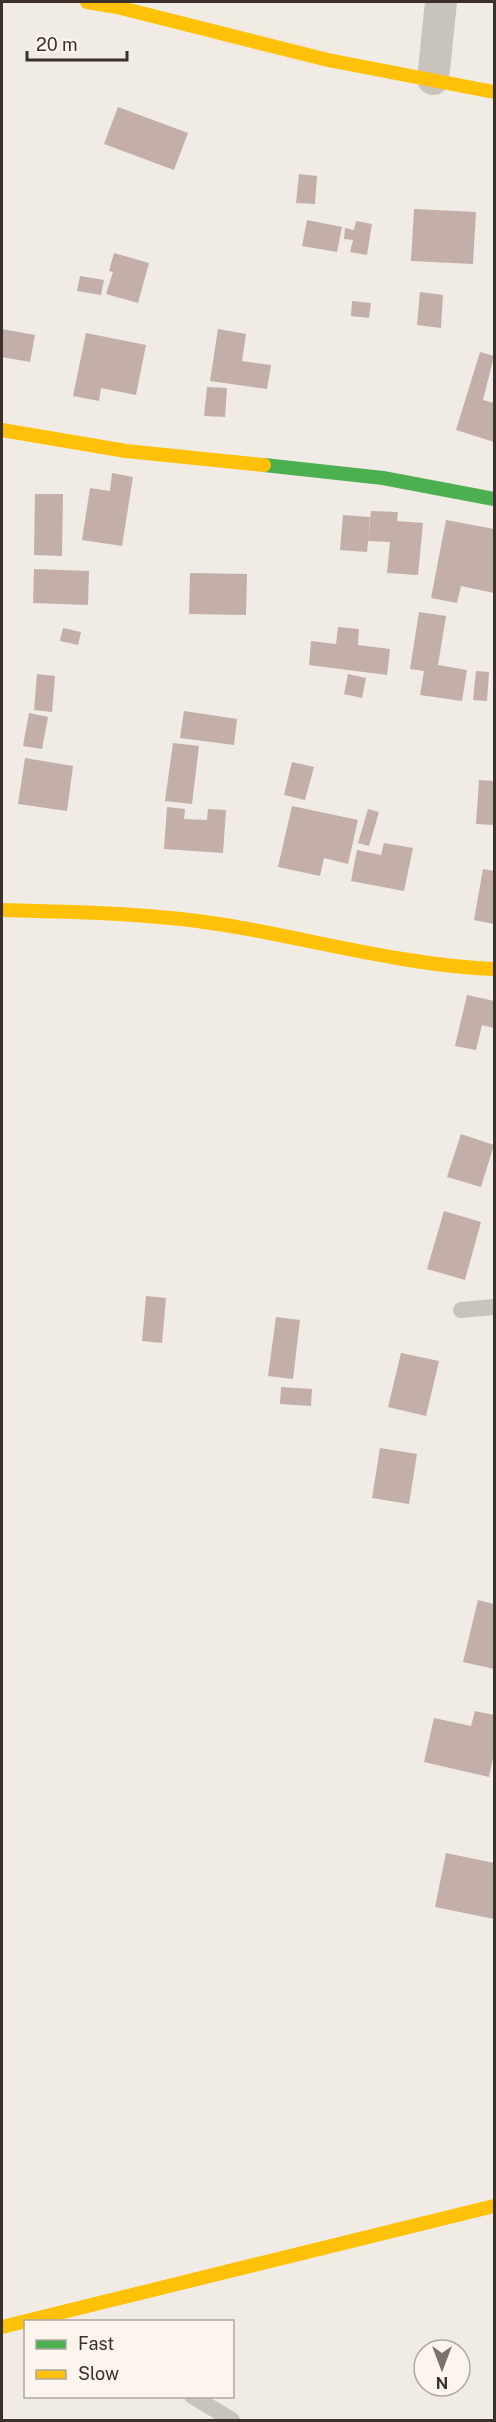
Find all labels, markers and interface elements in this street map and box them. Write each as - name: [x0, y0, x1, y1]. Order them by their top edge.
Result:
- scale bar: [27, 24, 128, 62]
- text: 20 m: [36, 34, 78, 55]
- legend: [24, 2320, 234, 2398]
- text: Fast: [78, 2333, 114, 2354]
- north arrow: [412, 2338, 472, 2398]
- text: Slow: [78, 2363, 119, 2384]
- text: N: [436, 2373, 448, 2392]

